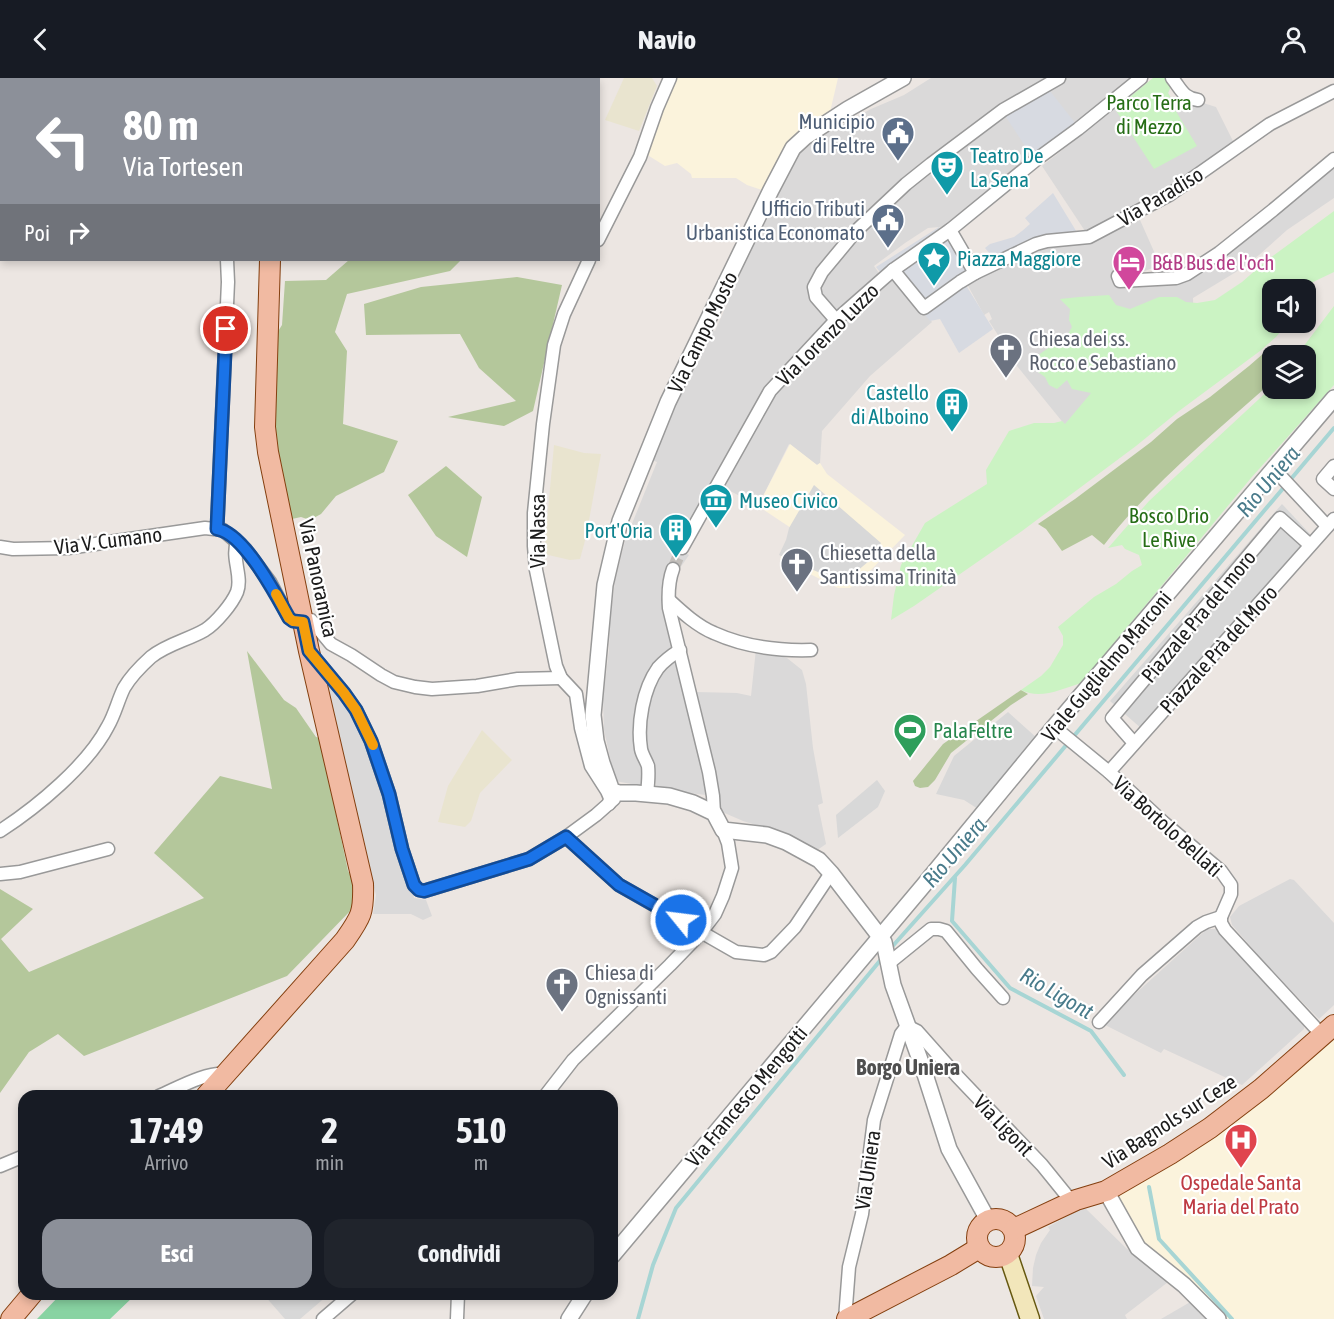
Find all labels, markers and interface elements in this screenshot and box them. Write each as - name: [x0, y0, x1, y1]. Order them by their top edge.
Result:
- icon: back: [24, 23, 57, 56]
- icon: person: [1277, 23, 1310, 56]
- text: Navio: [638, 24, 696, 55]
- park label: Parco Terra di Mezzo: [1106, 90, 1192, 138]
- text: 80 m: [123, 101, 198, 149]
- icon: left: [24, 102, 102, 180]
- place label: Municipio di Feltre: [799, 109, 875, 157]
- public building icon: Municipio di Feltre: [880, 115, 916, 162]
- place label: Teatro De La Sena: [970, 143, 1044, 191]
- theatre icon: Teatro De La Sena: [929, 149, 965, 196]
- text: Via Tortesen: [123, 151, 244, 182]
- street label: Via Paradiso: [1113, 161, 1207, 231]
- place label: Ufficio Tributi Urbanistica Economato: [686, 196, 865, 244]
- public building icon: Ufficio Tributi Urbanistica Economato: [870, 202, 906, 249]
- icon: right: [62, 216, 95, 249]
- text: Poi: [24, 220, 50, 246]
- place icon: Piazza Maggiore: [916, 240, 952, 287]
- hotel icon: B&B Bus de l'och: [1111, 244, 1147, 291]
- place label: Piazza Maggiore: [957, 246, 1081, 270]
- place label: B&B Bus de l'och: [1152, 250, 1274, 274]
- street label: Via Campo Mosto: [662, 267, 742, 397]
- street label: Via Lorenzo Luzzo: [771, 278, 883, 390]
- map controls: [1262, 279, 1316, 399]
- button: sound: [1262, 279, 1316, 333]
- pin: [200, 303, 251, 354]
- icon: arrive: [209, 312, 242, 345]
- place label: Chiesa dei ss. Rocco e Sebastiano: [1029, 326, 1176, 374]
- church icon: Chiesa dei ss. Rocco e Sebastiano: [988, 332, 1024, 379]
- button: layers: [1262, 345, 1316, 399]
- place label: Castello di Alboino: [851, 380, 929, 428]
- building icon: Castello di Alboino: [934, 386, 970, 433]
- water label: Rio Uniera: [1231, 440, 1305, 522]
- museum icon: Museo Civico: [698, 482, 734, 529]
- place label: Museo Civico: [739, 488, 838, 512]
- street label: Via Nassa: [525, 494, 549, 568]
- park label: Bosco Drio Le Rive: [1129, 503, 1209, 551]
- building icon: Port'Oria: [658, 512, 694, 559]
- street label: Via Panoramica: [295, 517, 343, 639]
- place label: Port'Oria: [585, 518, 653, 542]
- street label: Via V. Cumano: [53, 521, 163, 559]
- place label: Chiesetta della Santissima Trinità: [820, 540, 957, 588]
- street label: Piazzale Pra del moro: [1136, 545, 1260, 687]
- church icon: Chiesetta della Santissima Trinità: [779, 546, 815, 593]
- street label: Piazzale Prà del Moro: [1154, 580, 1282, 718]
- street label: Viale Guglielmo Marconi: [1036, 586, 1176, 746]
- sports icon: PalaFeltre: [892, 712, 928, 759]
- place label: PalaFeltre: [933, 718, 1013, 742]
- street label: Via Bortolo Bellati: [1108, 771, 1228, 881]
- water label: Rio Uniera: [917, 812, 991, 892]
- position arrow: [649, 888, 713, 952]
- place label: Chiesa di Ognissanti: [585, 960, 667, 1008]
- water label: Rio Ligont: [1016, 962, 1099, 1025]
- church icon: Chiesa di Ognissanti: [544, 966, 580, 1013]
- street label: Via Francesco Mengotti: [680, 1021, 812, 1171]
- district label: Borgo Uniera: [856, 1054, 960, 1080]
- street label: Via Bagnols sur Ceze: [1098, 1069, 1240, 1173]
- street label: Via Ligont: [969, 1090, 1039, 1160]
- text: 17:49: [130, 1109, 204, 1151]
- text: 2: [321, 1109, 338, 1151]
- text: 510: [456, 1109, 506, 1151]
- hospital icon: Ospedale Santa Maria del Prato: [1223, 1122, 1259, 1169]
- street label: Via Uniera: [850, 1129, 884, 1211]
- text: Arrivo: [145, 1151, 188, 1174]
- text: min: [315, 1151, 344, 1174]
- text: m: [474, 1151, 488, 1174]
- place label: Ospedale Santa Maria del Prato: [1180, 1170, 1302, 1218]
- button: Esci: [42, 1219, 312, 1288]
- button: Condividi: [324, 1219, 594, 1288]

